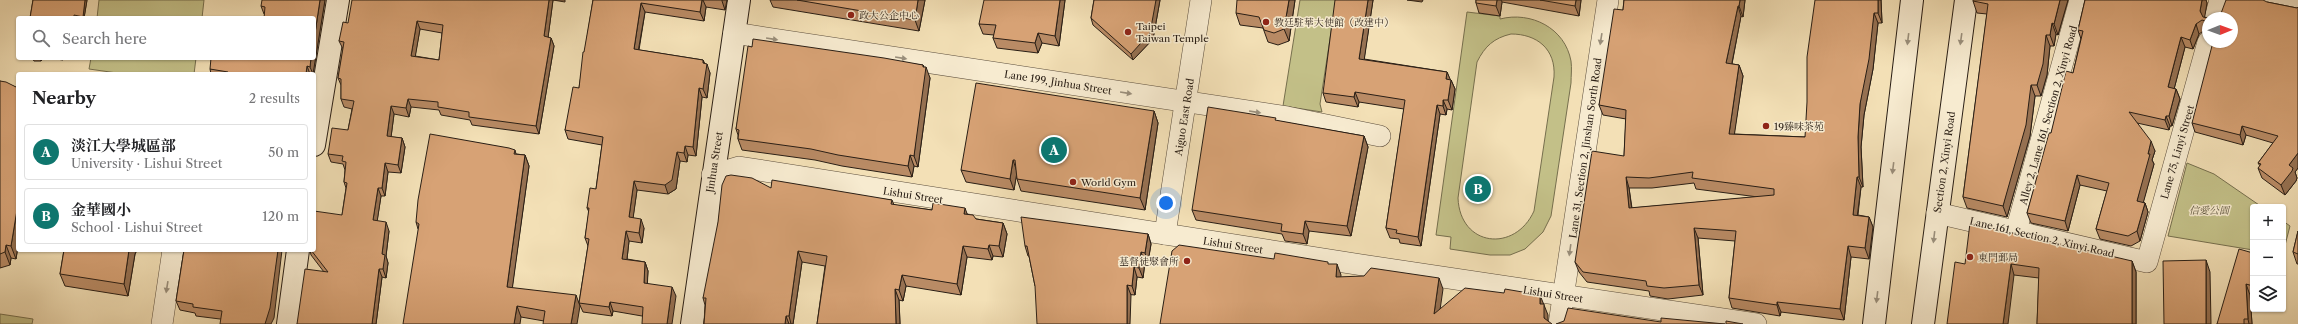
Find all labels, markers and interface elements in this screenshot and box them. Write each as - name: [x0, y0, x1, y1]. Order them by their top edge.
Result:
- place label: 政大公企中心: [859, 9, 919, 22]
- marker: 政大公企中心: [846, 10, 856, 20]
- north arrow: [2202, 12, 2238, 48]
- search box: [16, 16, 316, 60]
- place label: 教廷駐華大使館（改建中）: [1274, 16, 1394, 29]
- marker: 教廷駐華大使館（改建中）: [1261, 17, 1271, 27]
- place label: Taipei Taiwan Temple: [1136, 20, 1209, 45]
- street label: Alley 2, Lane 161, Section 2, Xinyi Road: [2016, 24, 2080, 207]
- icon: search: [30, 27, 52, 49]
- marker: Taipei Taiwan Temple: [1123, 27, 1133, 37]
- text: Search here: [62, 29, 147, 48]
- one-way arrow: [1598, 32, 1604, 45]
- one-way arrow: [1905, 33, 1911, 45]
- one-way arrow: [1958, 33, 1964, 45]
- one-way arrow: [766, 36, 779, 42]
- one-way arrow: [895, 55, 907, 61]
- street label: Lane 31, Section 2, Jinshan Sorth Road: [1566, 57, 1605, 239]
- street label: Lane 199, Jinhua Street: [1003, 68, 1113, 97]
- street label: Aiguo East Road: [1172, 77, 1197, 158]
- text: Nearby: [32, 88, 96, 108]
- text: 2 results: [249, 90, 300, 106]
- one-way arrow: [1120, 90, 1132, 96]
- street label: Lane 75, Linyi Street: [2158, 103, 2197, 201]
- one-way arrow: [1249, 109, 1261, 115]
- street label: Section 2, Xinyi Road: [1931, 111, 1958, 214]
- place label: 19臻味茶苑: [1774, 120, 1824, 133]
- marker: 19臻味茶苑: [1761, 121, 1771, 131]
- street label: Jinhua Street: [703, 130, 726, 195]
- pin: A: [1041, 135, 1067, 165]
- text: 淡江大學城區部: [71, 136, 176, 155]
- text: A: [41, 144, 51, 160]
- text: 50 m: [268, 144, 299, 160]
- text: University · Lishui Street: [71, 155, 222, 171]
- one-way arrow: [1890, 162, 1896, 174]
- pin: B: [1465, 174, 1491, 204]
- place label: World Gym: [1080, 176, 1137, 189]
- marker: World Gym: [1068, 177, 1078, 187]
- street label: Lishui Street: [882, 184, 944, 207]
- your location: [1156, 193, 1176, 213]
- text: 金華國小: [71, 200, 131, 219]
- park label: 信愛公園: [2189, 204, 2231, 217]
- map controls: [2250, 204, 2286, 312]
- button: +: [2250, 204, 2286, 240]
- text: B: [41, 208, 51, 224]
- text: 120 m: [262, 208, 299, 224]
- street label: Lane 161, Section 2, Xinyi Road: [1968, 214, 2116, 260]
- text: School · Lishui Street: [71, 219, 203, 235]
- one-way arrow: [1931, 231, 1937, 243]
- street label: Lishui Street: [1202, 234, 1264, 257]
- button: −: [2250, 240, 2286, 276]
- one-way arrow: [1567, 244, 1573, 256]
- place label: 東門郵局: [1978, 251, 2018, 264]
- marker: 東門郵局: [1965, 252, 1975, 262]
- place label: 基督徒聚會所: [1119, 255, 1179, 268]
- marker: 基督徒聚會所: [1182, 256, 1192, 266]
- button: layers: [2250, 276, 2286, 312]
- one-way arrow: [164, 281, 170, 293]
- street label: Lishui Street: [1522, 283, 1584, 306]
- one-way arrow: [1874, 291, 1880, 303]

